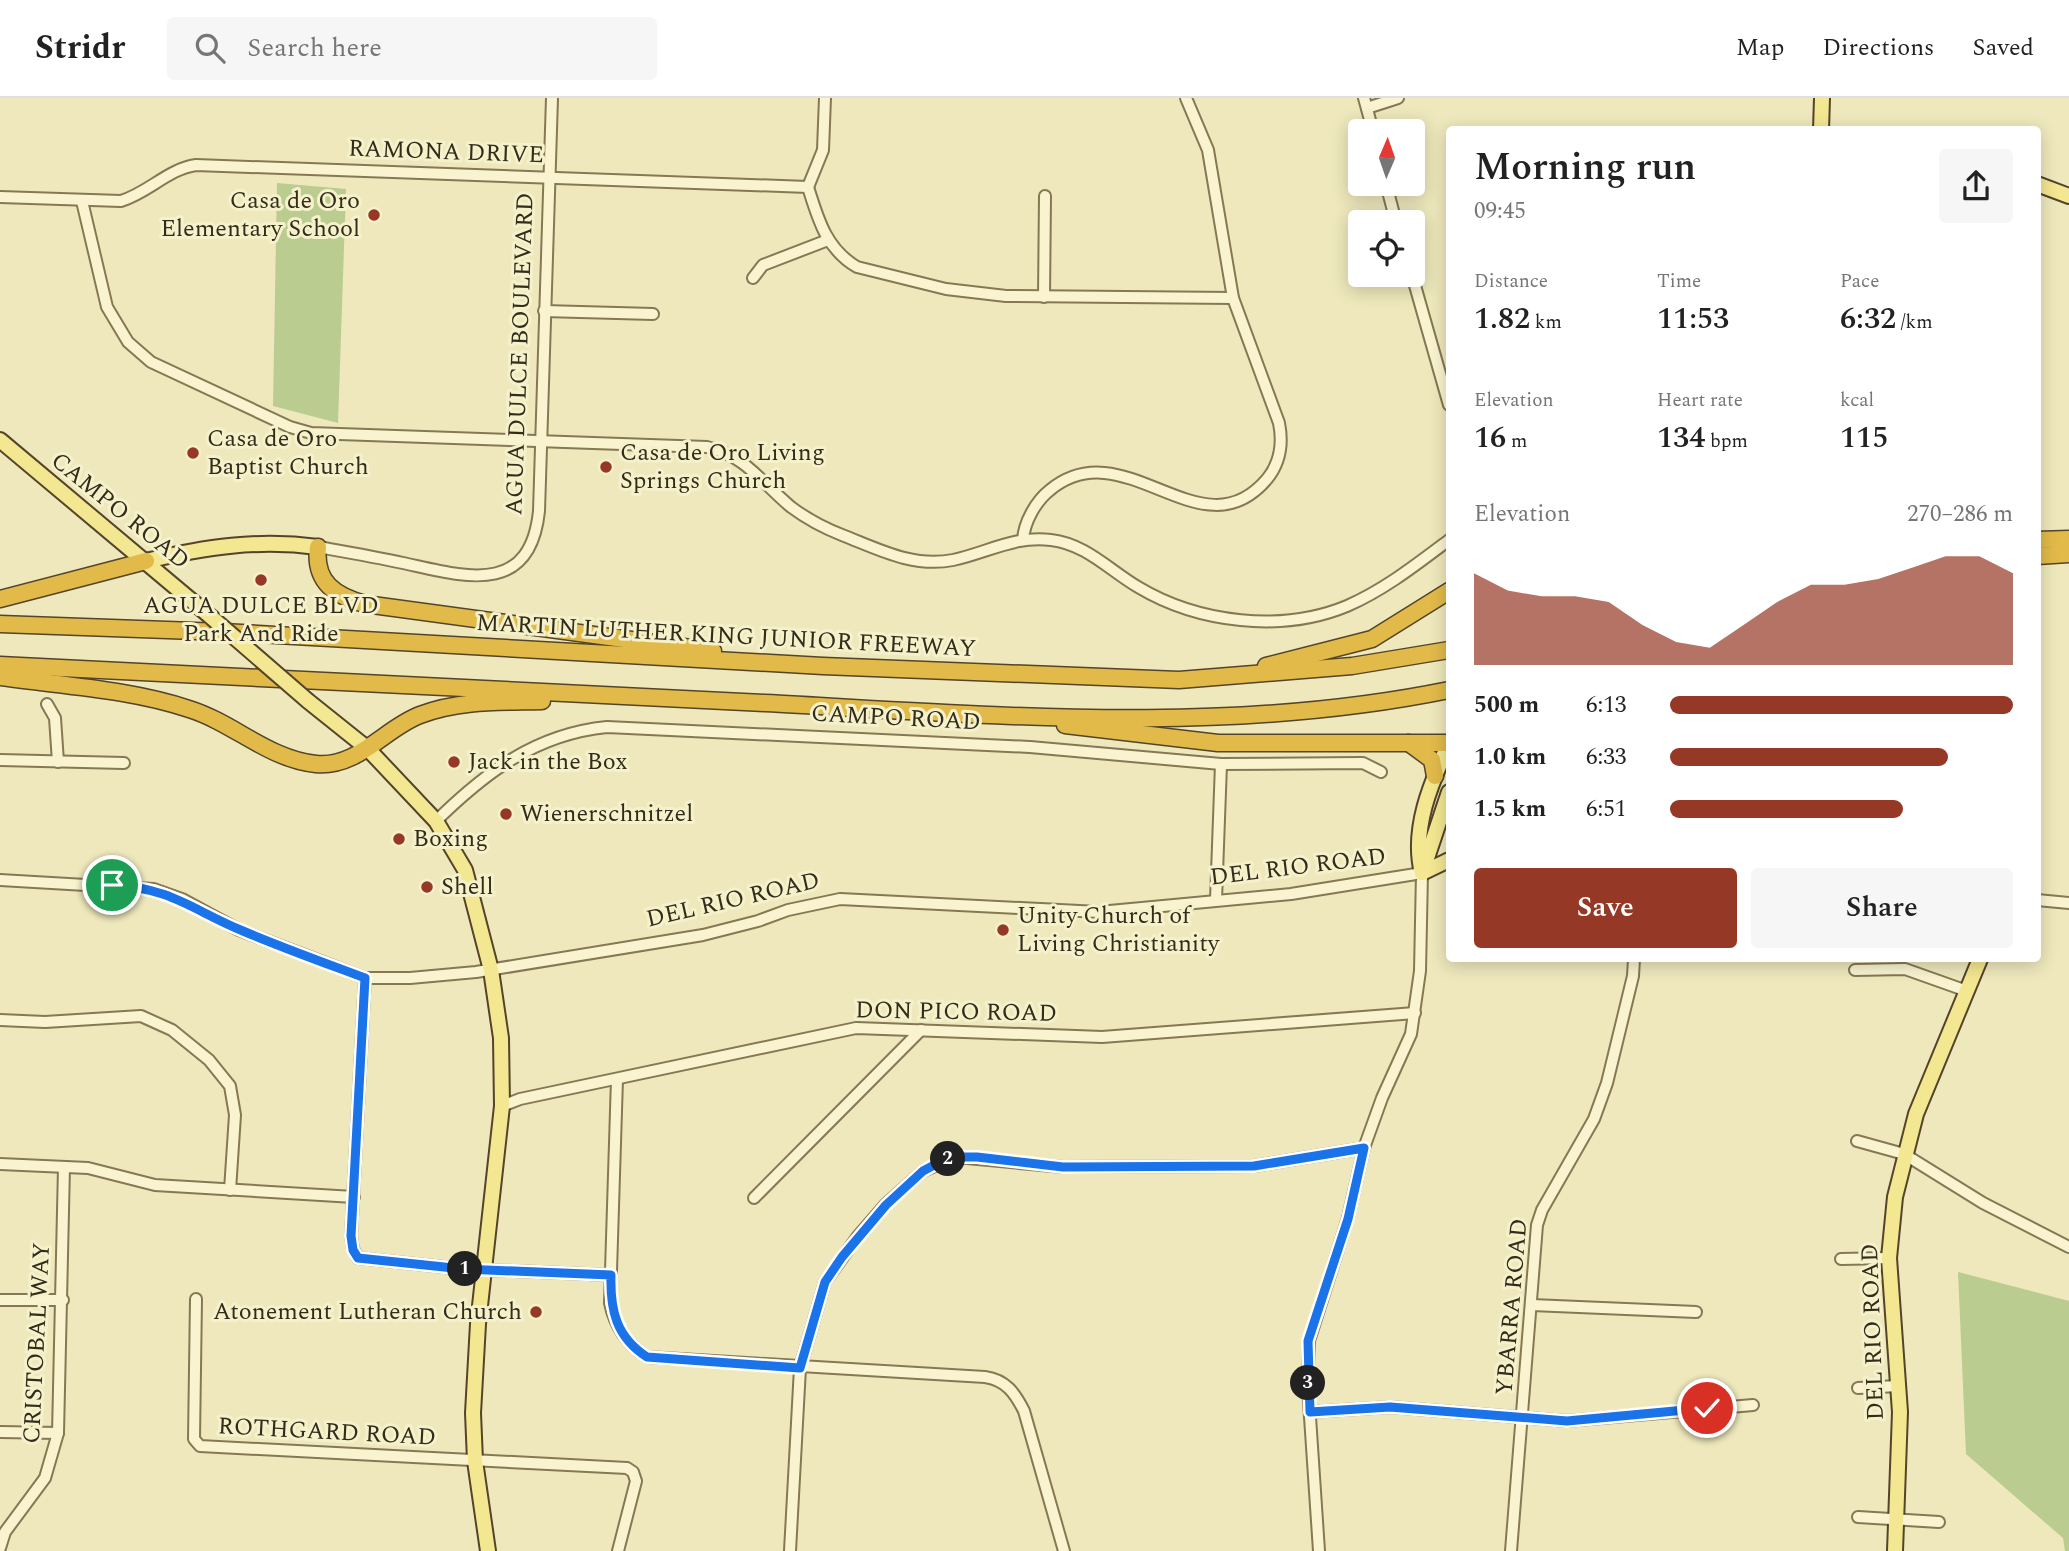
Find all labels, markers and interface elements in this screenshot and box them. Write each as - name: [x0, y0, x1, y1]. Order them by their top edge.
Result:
- search box: [167, 17, 657, 80]
- text: Stridr: [35, 23, 125, 73]
- text: Search here: [247, 28, 382, 68]
- icon: search: [191, 29, 229, 67]
- text: Map: [1736, 30, 1784, 66]
- text: Directions: [1822, 30, 1934, 66]
- text: Saved: [1972, 30, 2034, 66]
- north arrow: [1348, 119, 1424, 196]
- map controls: [1348, 119, 1425, 287]
- street label: RAMONA DRIVE: [348, 131, 544, 173]
- text: Morning run: [1474, 139, 1696, 197]
- button: share: [1939, 149, 2013, 223]
- place label: Casa de Oro Elementary School: [160, 183, 360, 247]
- street label: AGUA DULCE BOULEVARD: [496, 192, 544, 516]
- text: 09:45: [1474, 194, 1526, 229]
- marker: Casa de Oro Elementary School: [366, 207, 382, 223]
- button: locate: [1348, 210, 1425, 287]
- text: Distance: [1474, 267, 1548, 296]
- text: Time: [1657, 267, 1701, 296]
- text: Pace: [1840, 267, 1879, 296]
- text: 1.82: [1474, 296, 1530, 342]
- text: 11:53: [1657, 296, 1729, 342]
- text: 6:32: [1840, 296, 1896, 342]
- text: km: [1530, 308, 1562, 337]
- text: /km: [1896, 308, 1933, 337]
- text: Elevation: [1474, 386, 1554, 415]
- text: Heart rate: [1657, 386, 1743, 415]
- text: kcal: [1840, 386, 1874, 415]
- text: 16: [1474, 415, 1506, 461]
- text: 134: [1657, 415, 1705, 461]
- text: 115: [1840, 415, 1888, 461]
- place label: Casa de Oro Baptist Church: [207, 421, 369, 485]
- text: m: [1506, 427, 1527, 456]
- text: bpm: [1705, 427, 1748, 456]
- place label: Casa de Oro Living Springs Church: [620, 435, 825, 499]
- street label: CAMPO ROAD: [43, 444, 197, 578]
- marker: Casa de Oro Baptist Church: [185, 445, 201, 461]
- marker: Casa de Oro Living Springs Church: [598, 459, 614, 475]
- text: Elevation: [1474, 497, 1570, 532]
- text: 270–286 m: [1907, 497, 2013, 532]
- marker: AGUA DULCE BLVD Park And Ride: [253, 572, 269, 588]
- place label: AGUA DULCE BLVD Park And Ride: [143, 588, 379, 652]
- street label: MARTIN LUTHER KING JUNIOR FREEWAY: [475, 605, 977, 667]
- text: 500 m: [1474, 688, 1539, 723]
- text: 6:13: [1586, 688, 1626, 723]
- street label: CAMPO ROAD: [810, 696, 982, 740]
- text: 1.0 km: [1474, 740, 1546, 775]
- text: 6:33: [1586, 740, 1626, 775]
- place label: Jack in the Box: [468, 744, 628, 780]
- marker: Jack in the Box: [446, 754, 462, 770]
- text: 1.5 km: [1474, 792, 1546, 827]
- text: 6:51: [1586, 792, 1626, 827]
- place label: Wienerschnitzel: [520, 796, 693, 832]
- marker: Wienerschnitzel: [498, 806, 514, 822]
- place label: Boxing: [413, 821, 488, 857]
- marker: Boxing: [391, 831, 407, 847]
- street label: DEL RIO ROAD: [1208, 838, 1388, 896]
- pin: [82, 855, 142, 915]
- street label: DEL RIO ROAD: [643, 863, 823, 937]
- icon: arrive: [93, 866, 131, 904]
- button: Save: [1474, 868, 1737, 948]
- button: Share: [1751, 868, 2013, 948]
- place label: Shell: [441, 869, 493, 905]
- marker: Shell: [419, 879, 435, 895]
- place label: Unity Church of Living Christianity: [1017, 898, 1221, 962]
- marker: Unity Church of Living Christianity: [995, 922, 1011, 938]
- street label: DON PICO ROAD: [855, 992, 1057, 1032]
- pin: 2: [930, 1142, 965, 1176]
- text: 2: [942, 1144, 953, 1173]
- street label: YBARRA ROAD: [1486, 1217, 1538, 1397]
- street label: CRISTOBAL WAY: [14, 1242, 60, 1444]
- street label: DEL RIO ROAD: [1852, 1243, 1894, 1421]
- pin: 1: [448, 1252, 482, 1286]
- text: 1: [459, 1254, 470, 1283]
- place label: Atonement Lutheran Church: [213, 1294, 522, 1330]
- marker: Atonement Lutheran Church: [528, 1304, 544, 1320]
- pin: 3: [1290, 1366, 1326, 1400]
- text: 3: [1302, 1368, 1313, 1397]
- pin: [1677, 1378, 1737, 1438]
- icon: check: [1688, 1389, 1726, 1427]
- street label: ROTHGARD ROAD: [217, 1408, 437, 1456]

